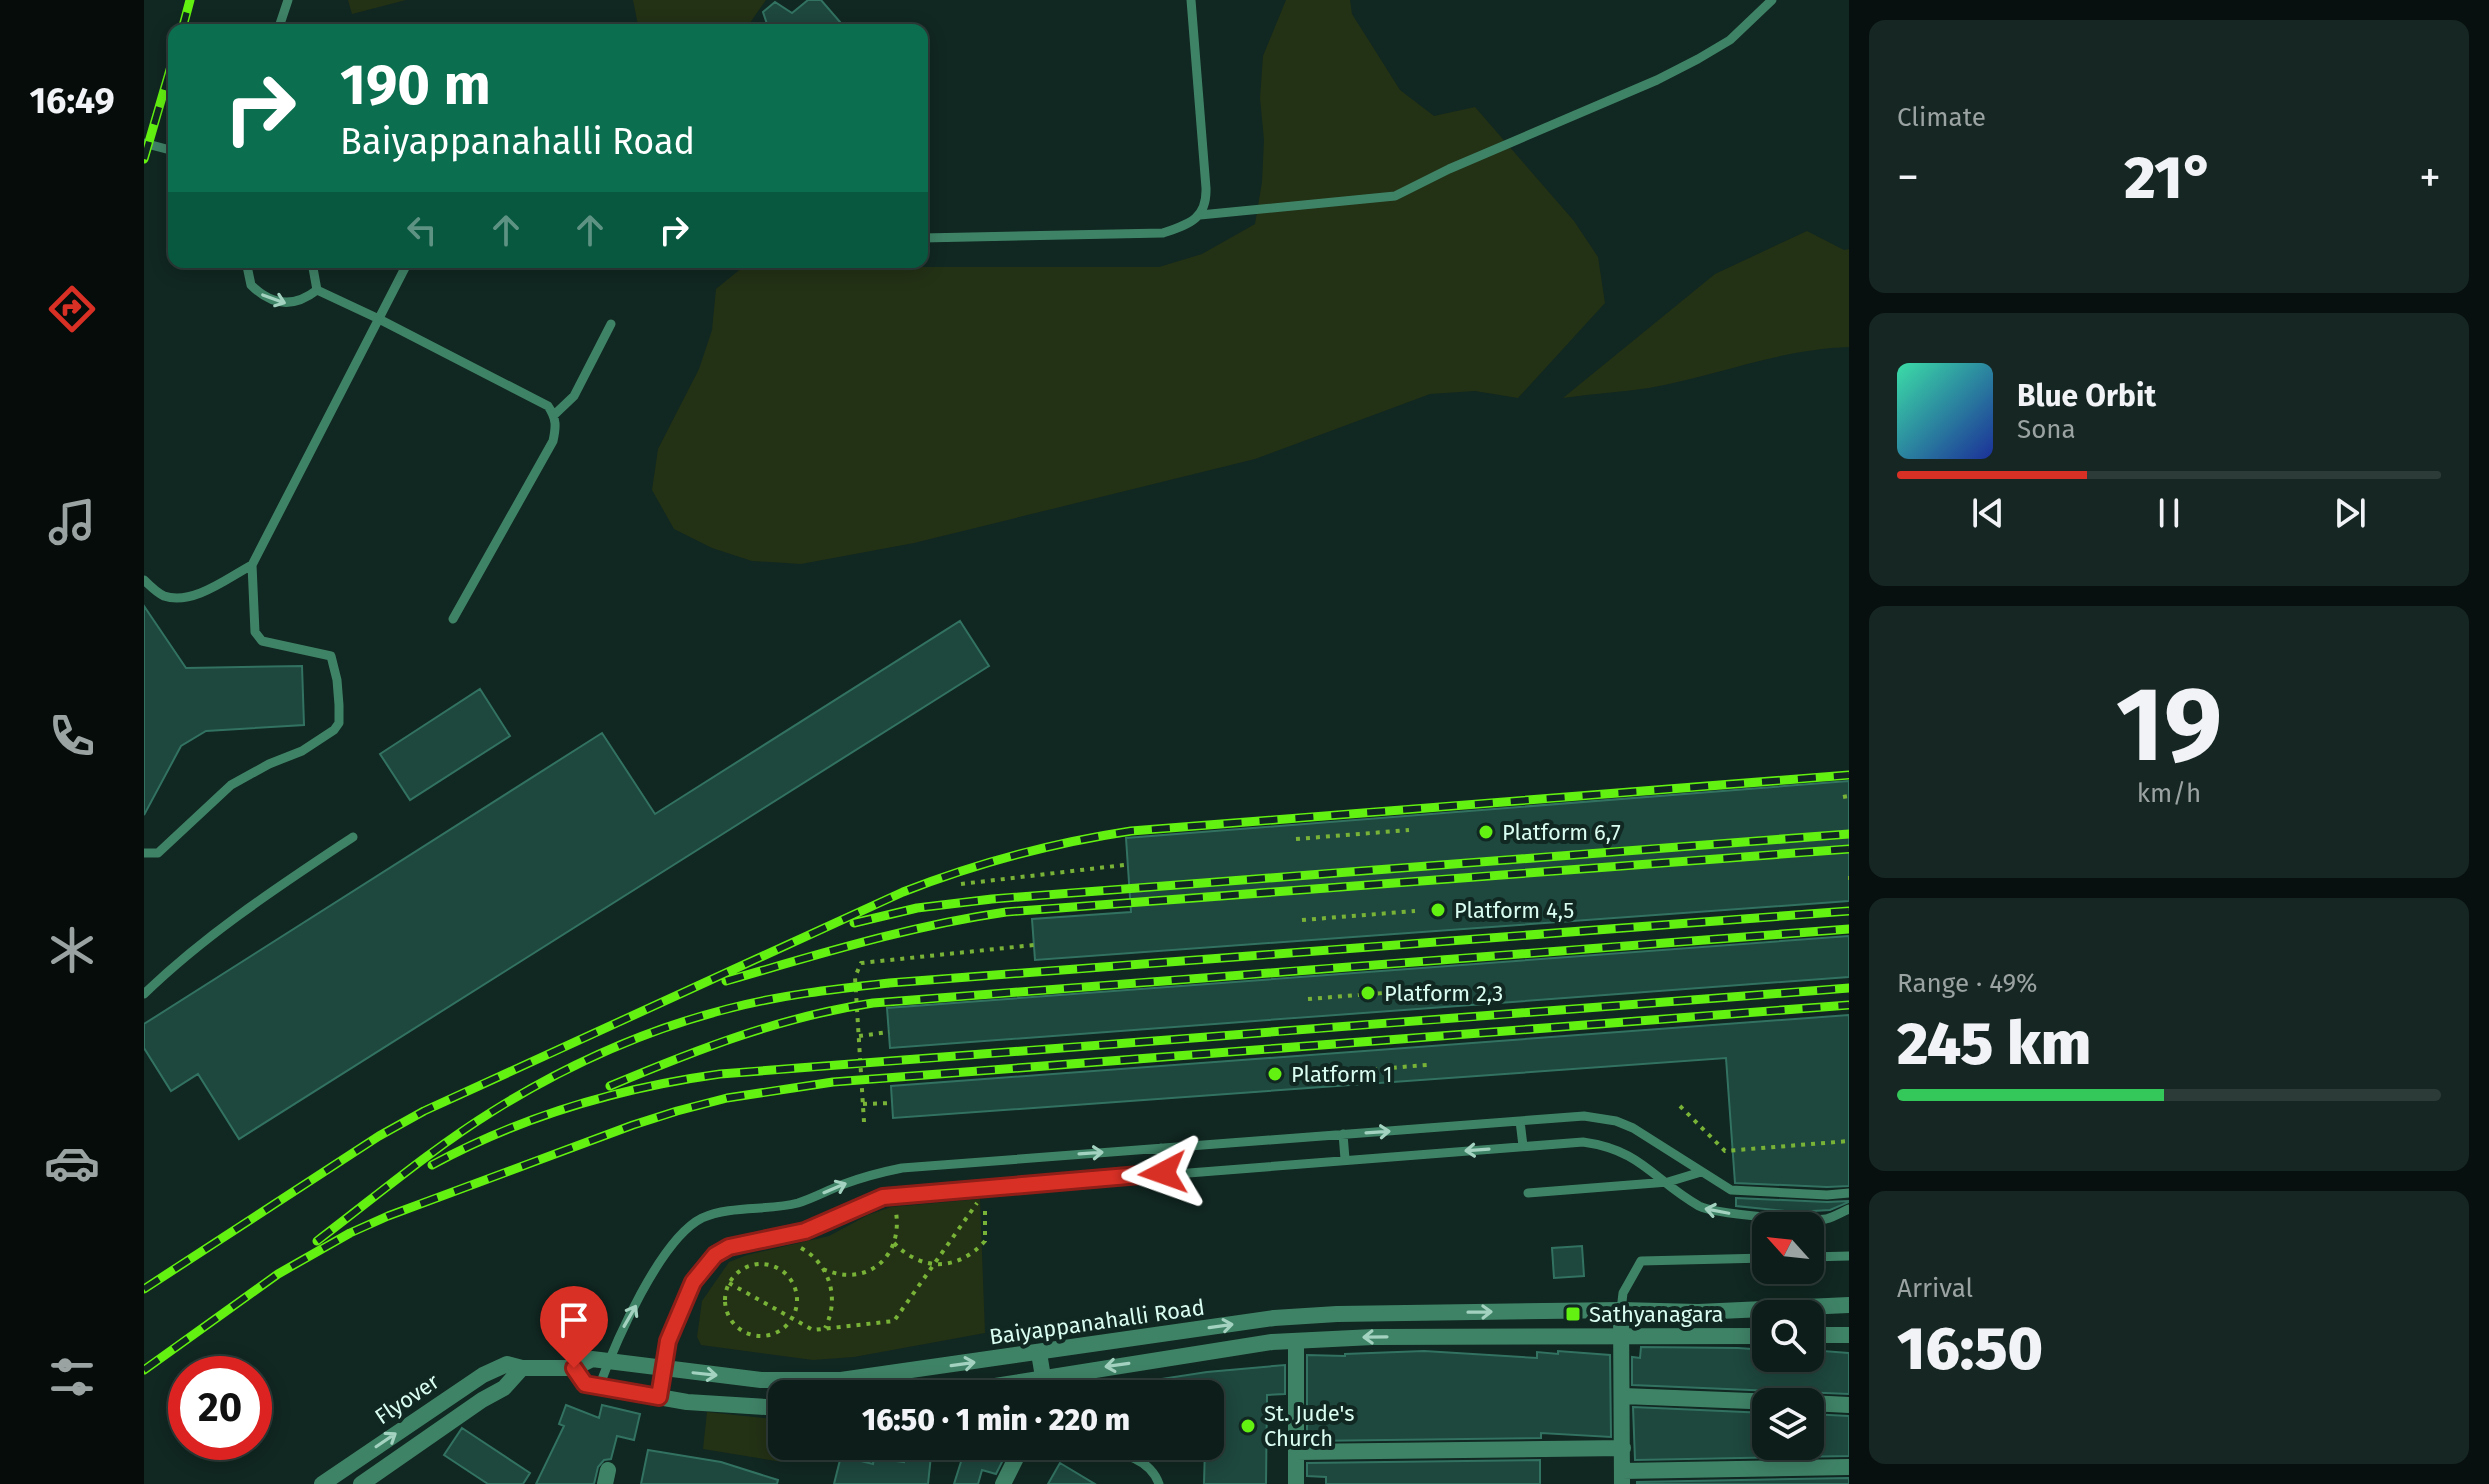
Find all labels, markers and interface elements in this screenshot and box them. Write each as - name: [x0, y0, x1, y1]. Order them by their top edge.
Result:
- text: 190 m: [340, 52, 491, 119]
- icon: right: [208, 56, 312, 160]
- text: 16:49: [29, 79, 115, 123]
- text: Climate: [1897, 102, 1986, 133]
- text: Baiyappanahalli Road: [340, 120, 695, 164]
- text: 21°: [2124, 142, 2214, 214]
- text: −: [1897, 151, 1919, 204]
- text: +: [2419, 151, 2441, 204]
- icon: left: [400, 208, 444, 252]
- icon: ahead: [484, 208, 528, 252]
- icon: ahead: [568, 208, 612, 252]
- icon: right: [652, 208, 696, 252]
- icon: directions: [44, 281, 100, 337]
- one-way arrow: [261, 293, 286, 307]
- text: Blue Orbit: [2017, 378, 2156, 414]
- text: Sona: [2017, 414, 2076, 445]
- icon: previous: [1966, 491, 2010, 535]
- icon: pause: [2147, 491, 2191, 535]
- icon: next: [2328, 491, 2372, 535]
- icon: music: [44, 494, 100, 550]
- text: 19: [2116, 663, 2222, 788]
- icon: phone: [44, 708, 100, 764]
- text: km/h: [2137, 778, 2201, 809]
- place label: Platform 6,7: [1502, 819, 1621, 846]
- marker: Platform 6,7: [1477, 823, 1495, 841]
- place label: Platform 4,5: [1454, 897, 1574, 924]
- marker: Platform 4,5: [1429, 901, 1447, 919]
- icon: climate: [44, 922, 100, 978]
- text: Range · 49%: [1897, 968, 2038, 999]
- place label: Platform 2,3: [1384, 980, 1503, 1007]
- marker: Platform 2,3: [1359, 984, 1377, 1002]
- text: 245 km: [1897, 1008, 2091, 1080]
- place label: Platform 1: [1291, 1061, 1393, 1088]
- marker: Platform 1: [1266, 1065, 1284, 1083]
- one-way arrow: [1364, 1124, 1391, 1139]
- position arrow: [1121, 1131, 1205, 1215]
- icon: car: [44, 1135, 100, 1191]
- one-way arrow: [1464, 1143, 1491, 1158]
- one-way arrow: [1077, 1146, 1104, 1161]
- one-way arrow: [822, 1180, 846, 1195]
- one-way arrow: [1705, 1203, 1731, 1218]
- north arrow: [1752, 1212, 1824, 1284]
- map controls: [1752, 1212, 1824, 1460]
- text: Arrival: [1897, 1273, 1973, 1304]
- pin: [540, 1286, 608, 1368]
- street label: Baiyappanahalli Road: [988, 1294, 1206, 1350]
- icon: arrive: [552, 1298, 596, 1342]
- button: search: [1752, 1300, 1824, 1372]
- place label: Sathyanagara: [1589, 1301, 1723, 1328]
- one-way arrow: [1466, 1304, 1493, 1320]
- one-way arrow: [622, 1305, 638, 1328]
- marker: Sathyanagara: [1564, 1305, 1582, 1323]
- text: 16:50: [1897, 1313, 2043, 1385]
- one-way arrow: [1208, 1318, 1233, 1333]
- one-way arrow: [1362, 1329, 1389, 1345]
- icon: filters: [44, 1349, 100, 1405]
- speed limit sign: 20: [168, 1356, 272, 1460]
- one-way arrow: [950, 1356, 976, 1371]
- one-way arrow: [1105, 1358, 1130, 1373]
- one-way arrow: [691, 1367, 718, 1382]
- street label: Flyover: [370, 1368, 445, 1430]
- button: layers: [1752, 1388, 1824, 1460]
- place label: St. Jude's Church: [1264, 1400, 1354, 1452]
- text: 16:50 · 1 min · 220 m: [862, 1402, 1130, 1438]
- marker: St. Jude's Church: [1239, 1417, 1257, 1435]
- one-way arrow: [375, 1432, 397, 1448]

